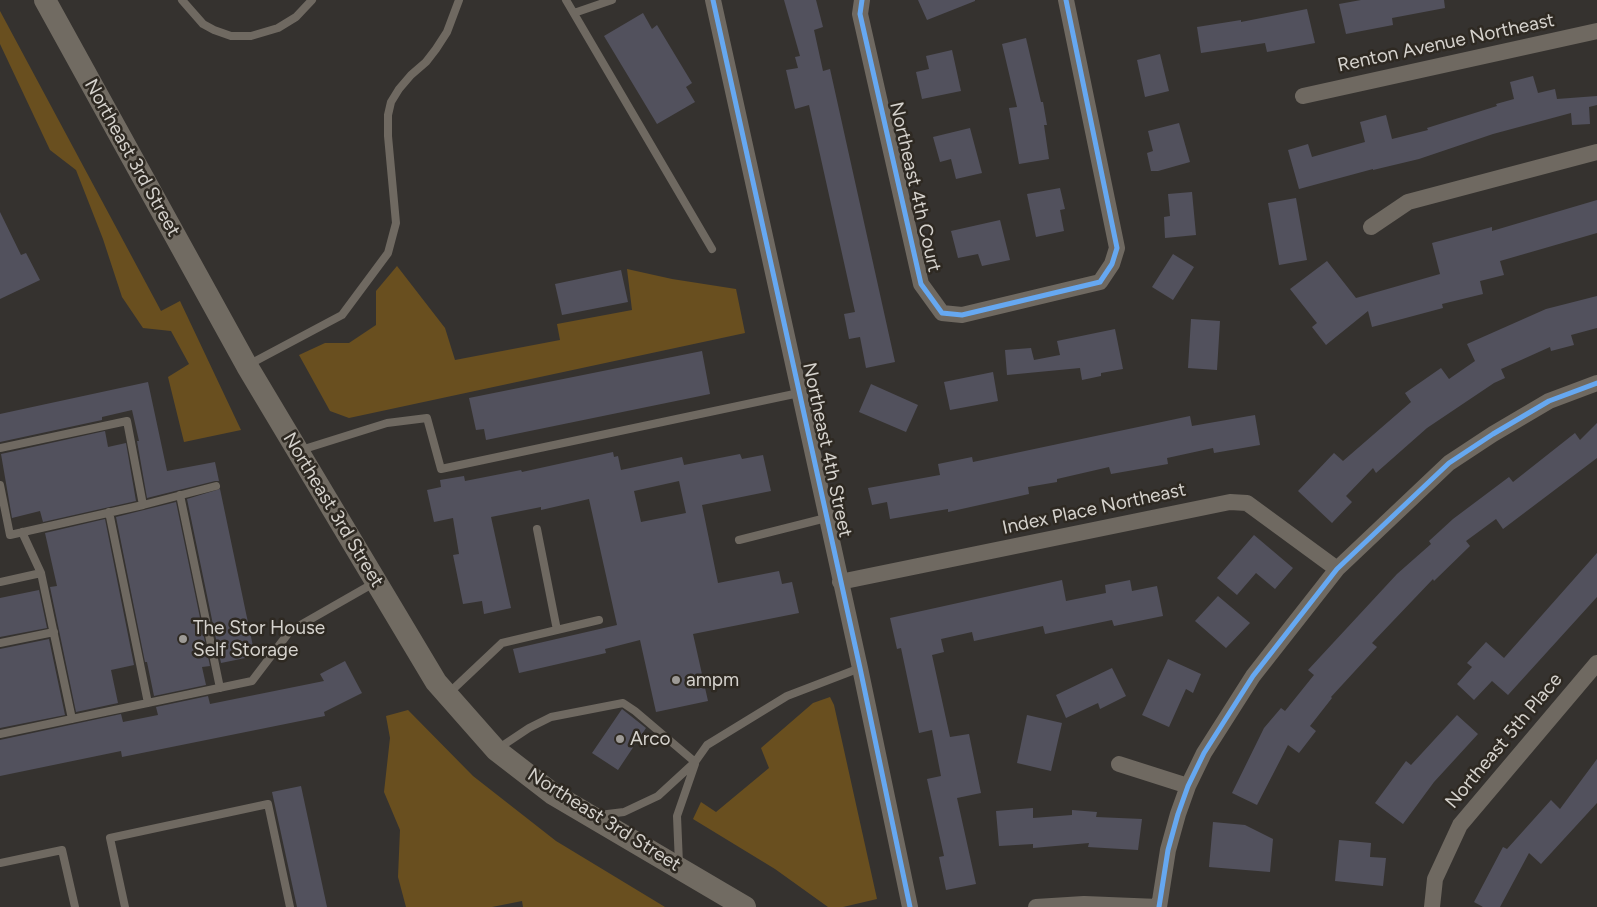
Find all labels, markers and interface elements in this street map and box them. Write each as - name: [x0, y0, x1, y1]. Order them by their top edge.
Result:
- street label: Renton Avenue Northeast: [1335, 9, 1557, 77]
- street label: Northeast 3rd Street: [79, 75, 185, 241]
- street label: Northeast 4th Court: [884, 100, 946, 274]
- street label: Northeast 4th Street: [797, 360, 857, 540]
- street label: Northeast 3rd Street: [278, 428, 388, 592]
- street label: Index Place Northeast: [1000, 478, 1188, 540]
- place label: The Stor House Self Storage: [193, 617, 325, 661]
- marker: The Stor House Self Storage: [177, 633, 189, 645]
- place label: ampm: [686, 669, 739, 691]
- street label: Northeast 5th Place: [1441, 669, 1567, 813]
- marker: ampm: [670, 674, 682, 686]
- place label: Arco: [630, 728, 671, 750]
- marker: Arco: [614, 733, 626, 745]
- street label: Northeast 3rd Street: [523, 764, 685, 876]

